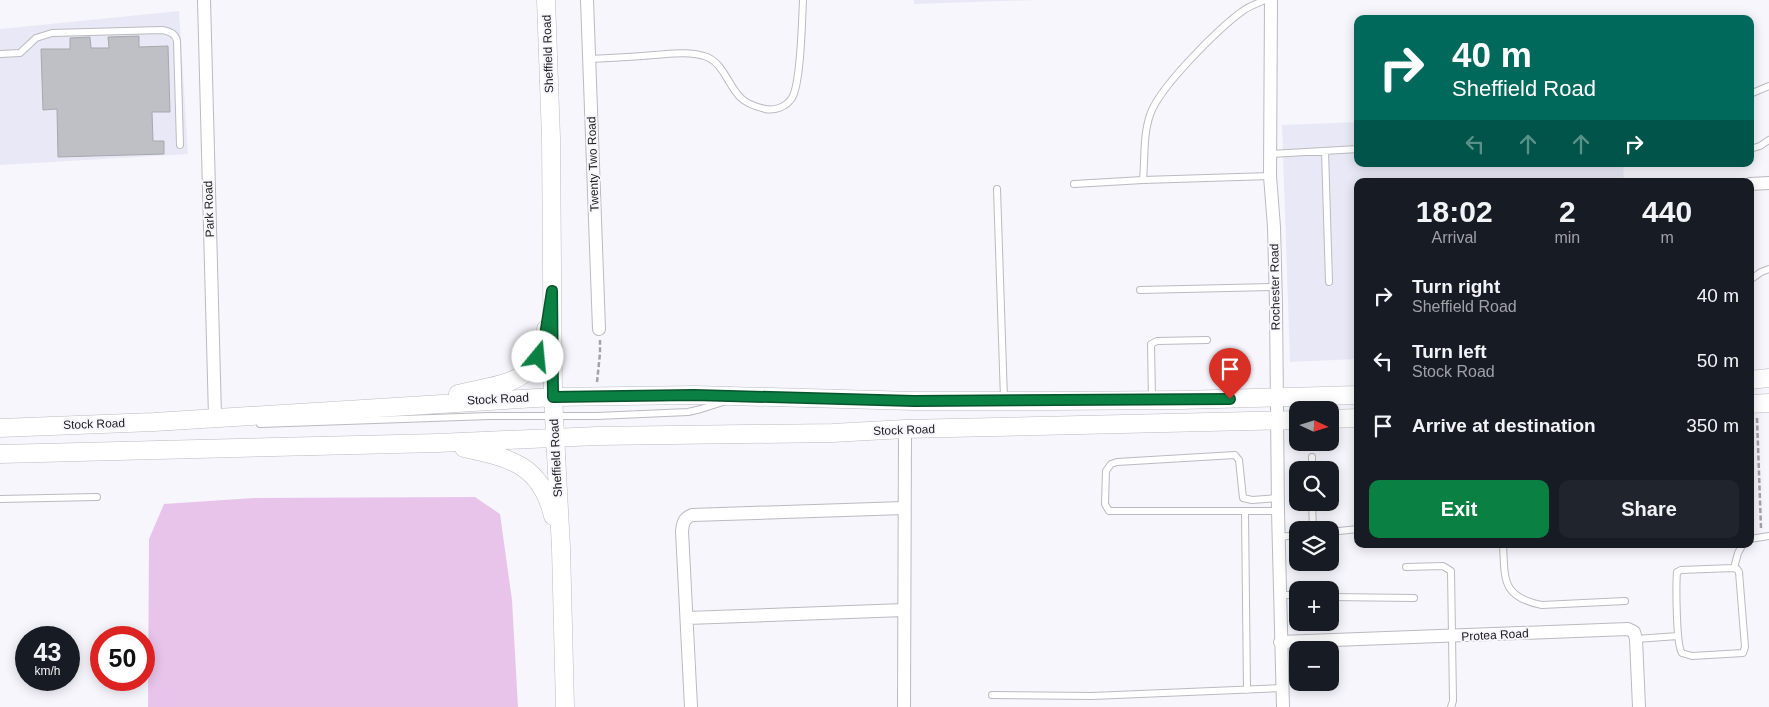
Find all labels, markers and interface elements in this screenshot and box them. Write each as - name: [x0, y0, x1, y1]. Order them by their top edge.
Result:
- street label: Sheffield Road: [540, 15, 556, 93]
- icon: right: [1369, 35, 1434, 100]
- text: 40 m: [1452, 35, 1532, 74]
- text: Sheffield Road: [1452, 76, 1596, 101]
- street label: Twenty Two Road: [584, 116, 602, 212]
- icon: left: [1461, 130, 1489, 158]
- icon: ahead: [1514, 130, 1542, 158]
- icon: ahead: [1567, 130, 1595, 158]
- icon: right: [1620, 130, 1648, 158]
- street label: Park Road: [201, 180, 217, 238]
- text: 18:02: [1416, 195, 1493, 228]
- text: 2: [1559, 195, 1576, 228]
- text: 440: [1642, 195, 1692, 228]
- text: Arrival: [1432, 229, 1477, 246]
- text: min: [1554, 229, 1580, 246]
- text: m: [1660, 229, 1674, 246]
- street label: Rochester Road: [1267, 244, 1283, 330]
- text: Turn right: [1412, 276, 1500, 297]
- icon: right: [1369, 282, 1397, 310]
- text: 40 m: [1697, 285, 1739, 306]
- text: Sheffield Road: [1412, 298, 1517, 315]
- position arrow: [511, 330, 563, 382]
- text: Turn left: [1412, 341, 1487, 362]
- icon: left: [1369, 347, 1397, 375]
- pin: [1209, 348, 1251, 399]
- text: 50 m: [1697, 350, 1739, 371]
- icon: arrive: [1216, 355, 1244, 383]
- text: Stock Road: [1412, 363, 1495, 380]
- street label: Stock Road: [467, 390, 529, 408]
- north arrow: [1289, 401, 1339, 451]
- map controls: [1289, 401, 1339, 691]
- icon: arrive: [1369, 412, 1397, 440]
- text: Arrive at destination: [1412, 415, 1596, 436]
- text: 350 m: [1686, 415, 1739, 436]
- street label: Stock Road: [63, 416, 125, 432]
- street label: Sheffield Road: [547, 418, 565, 498]
- street label: Stock Road: [873, 422, 935, 438]
- button: search: [1289, 461, 1339, 511]
- button: Exit: [1369, 480, 1549, 538]
- button: Share: [1559, 480, 1739, 538]
- button: layers: [1289, 521, 1339, 571]
- button: +: [1289, 581, 1339, 631]
- speed limit sign: 50: [90, 626, 155, 691]
- street label: Protea Road: [1461, 626, 1529, 644]
- text: 43: [34, 638, 61, 666]
- button: −: [1289, 641, 1339, 691]
- text: km/h: [34, 664, 61, 678]

